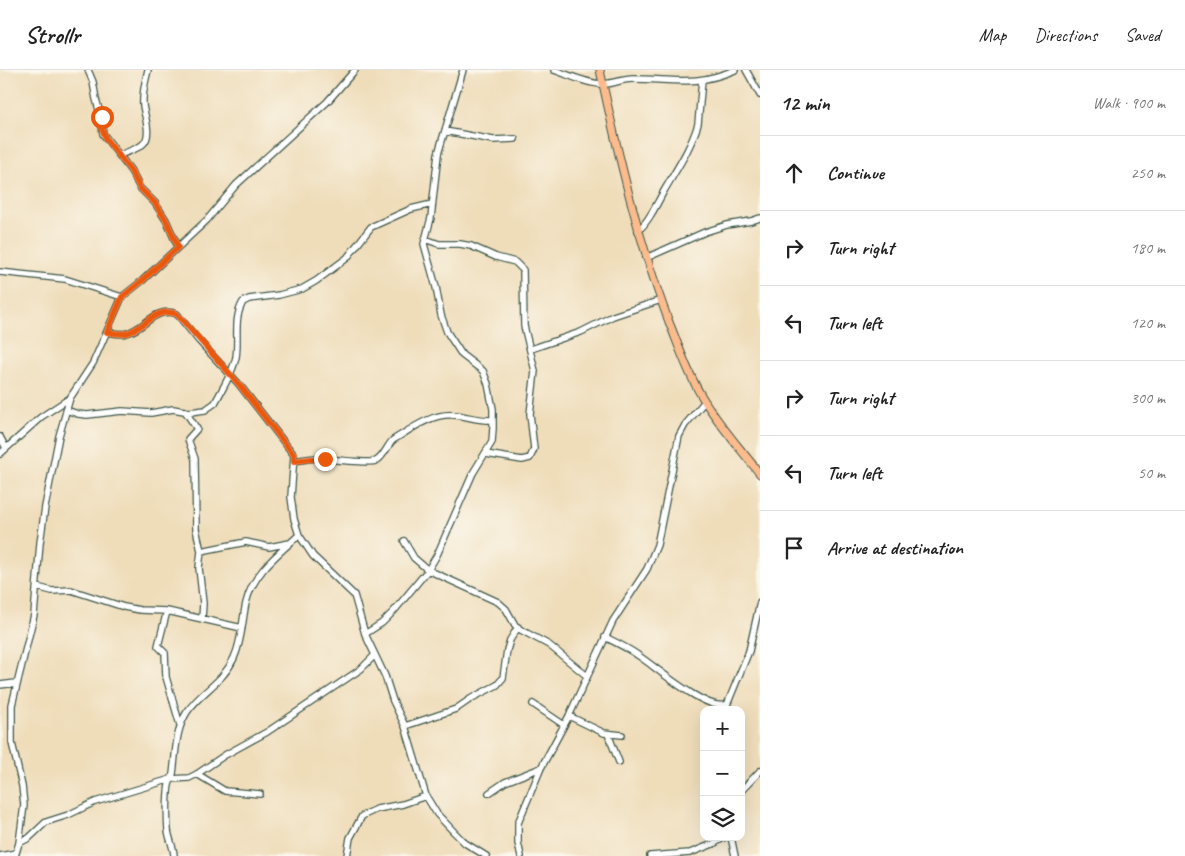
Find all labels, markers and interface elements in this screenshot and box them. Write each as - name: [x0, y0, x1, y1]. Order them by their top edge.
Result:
- text: Strollr: [25, 20, 80, 50]
- text: Map: [979, 24, 1006, 46]
- text: Directions: [1034, 24, 1097, 46]
- text: Saved: [1125, 24, 1160, 46]
- text: 12 min: [780, 90, 830, 116]
- text: Walk · 900 m: [1093, 93, 1165, 113]
- route start: [91, 106, 114, 129]
- icon: ahead: [780, 159, 808, 187]
- text: Continue: [827, 161, 884, 185]
- text: 250 m: [1131, 163, 1165, 183]
- icon: right: [780, 234, 808, 262]
- text: Turn right: [827, 236, 894, 260]
- text: 180 m: [1131, 238, 1165, 258]
- icon: left: [780, 309, 808, 337]
- text: Turn left: [827, 311, 882, 335]
- text: 120 m: [1131, 313, 1165, 333]
- icon: right: [780, 384, 808, 412]
- text: Turn right: [827, 386, 894, 410]
- text: 300 m: [1131, 388, 1165, 408]
- route end: [314, 448, 337, 471]
- icon: left: [780, 459, 808, 487]
- text: Turn left: [827, 461, 882, 485]
- text: 50 m: [1138, 463, 1165, 483]
- icon: arrive: [780, 534, 808, 562]
- text: Arrive at destination: [827, 536, 963, 560]
- map controls: [700, 706, 745, 841]
- button: +: [700, 706, 745, 751]
- button: −: [700, 751, 745, 796]
- button: layers: [700, 796, 745, 841]

